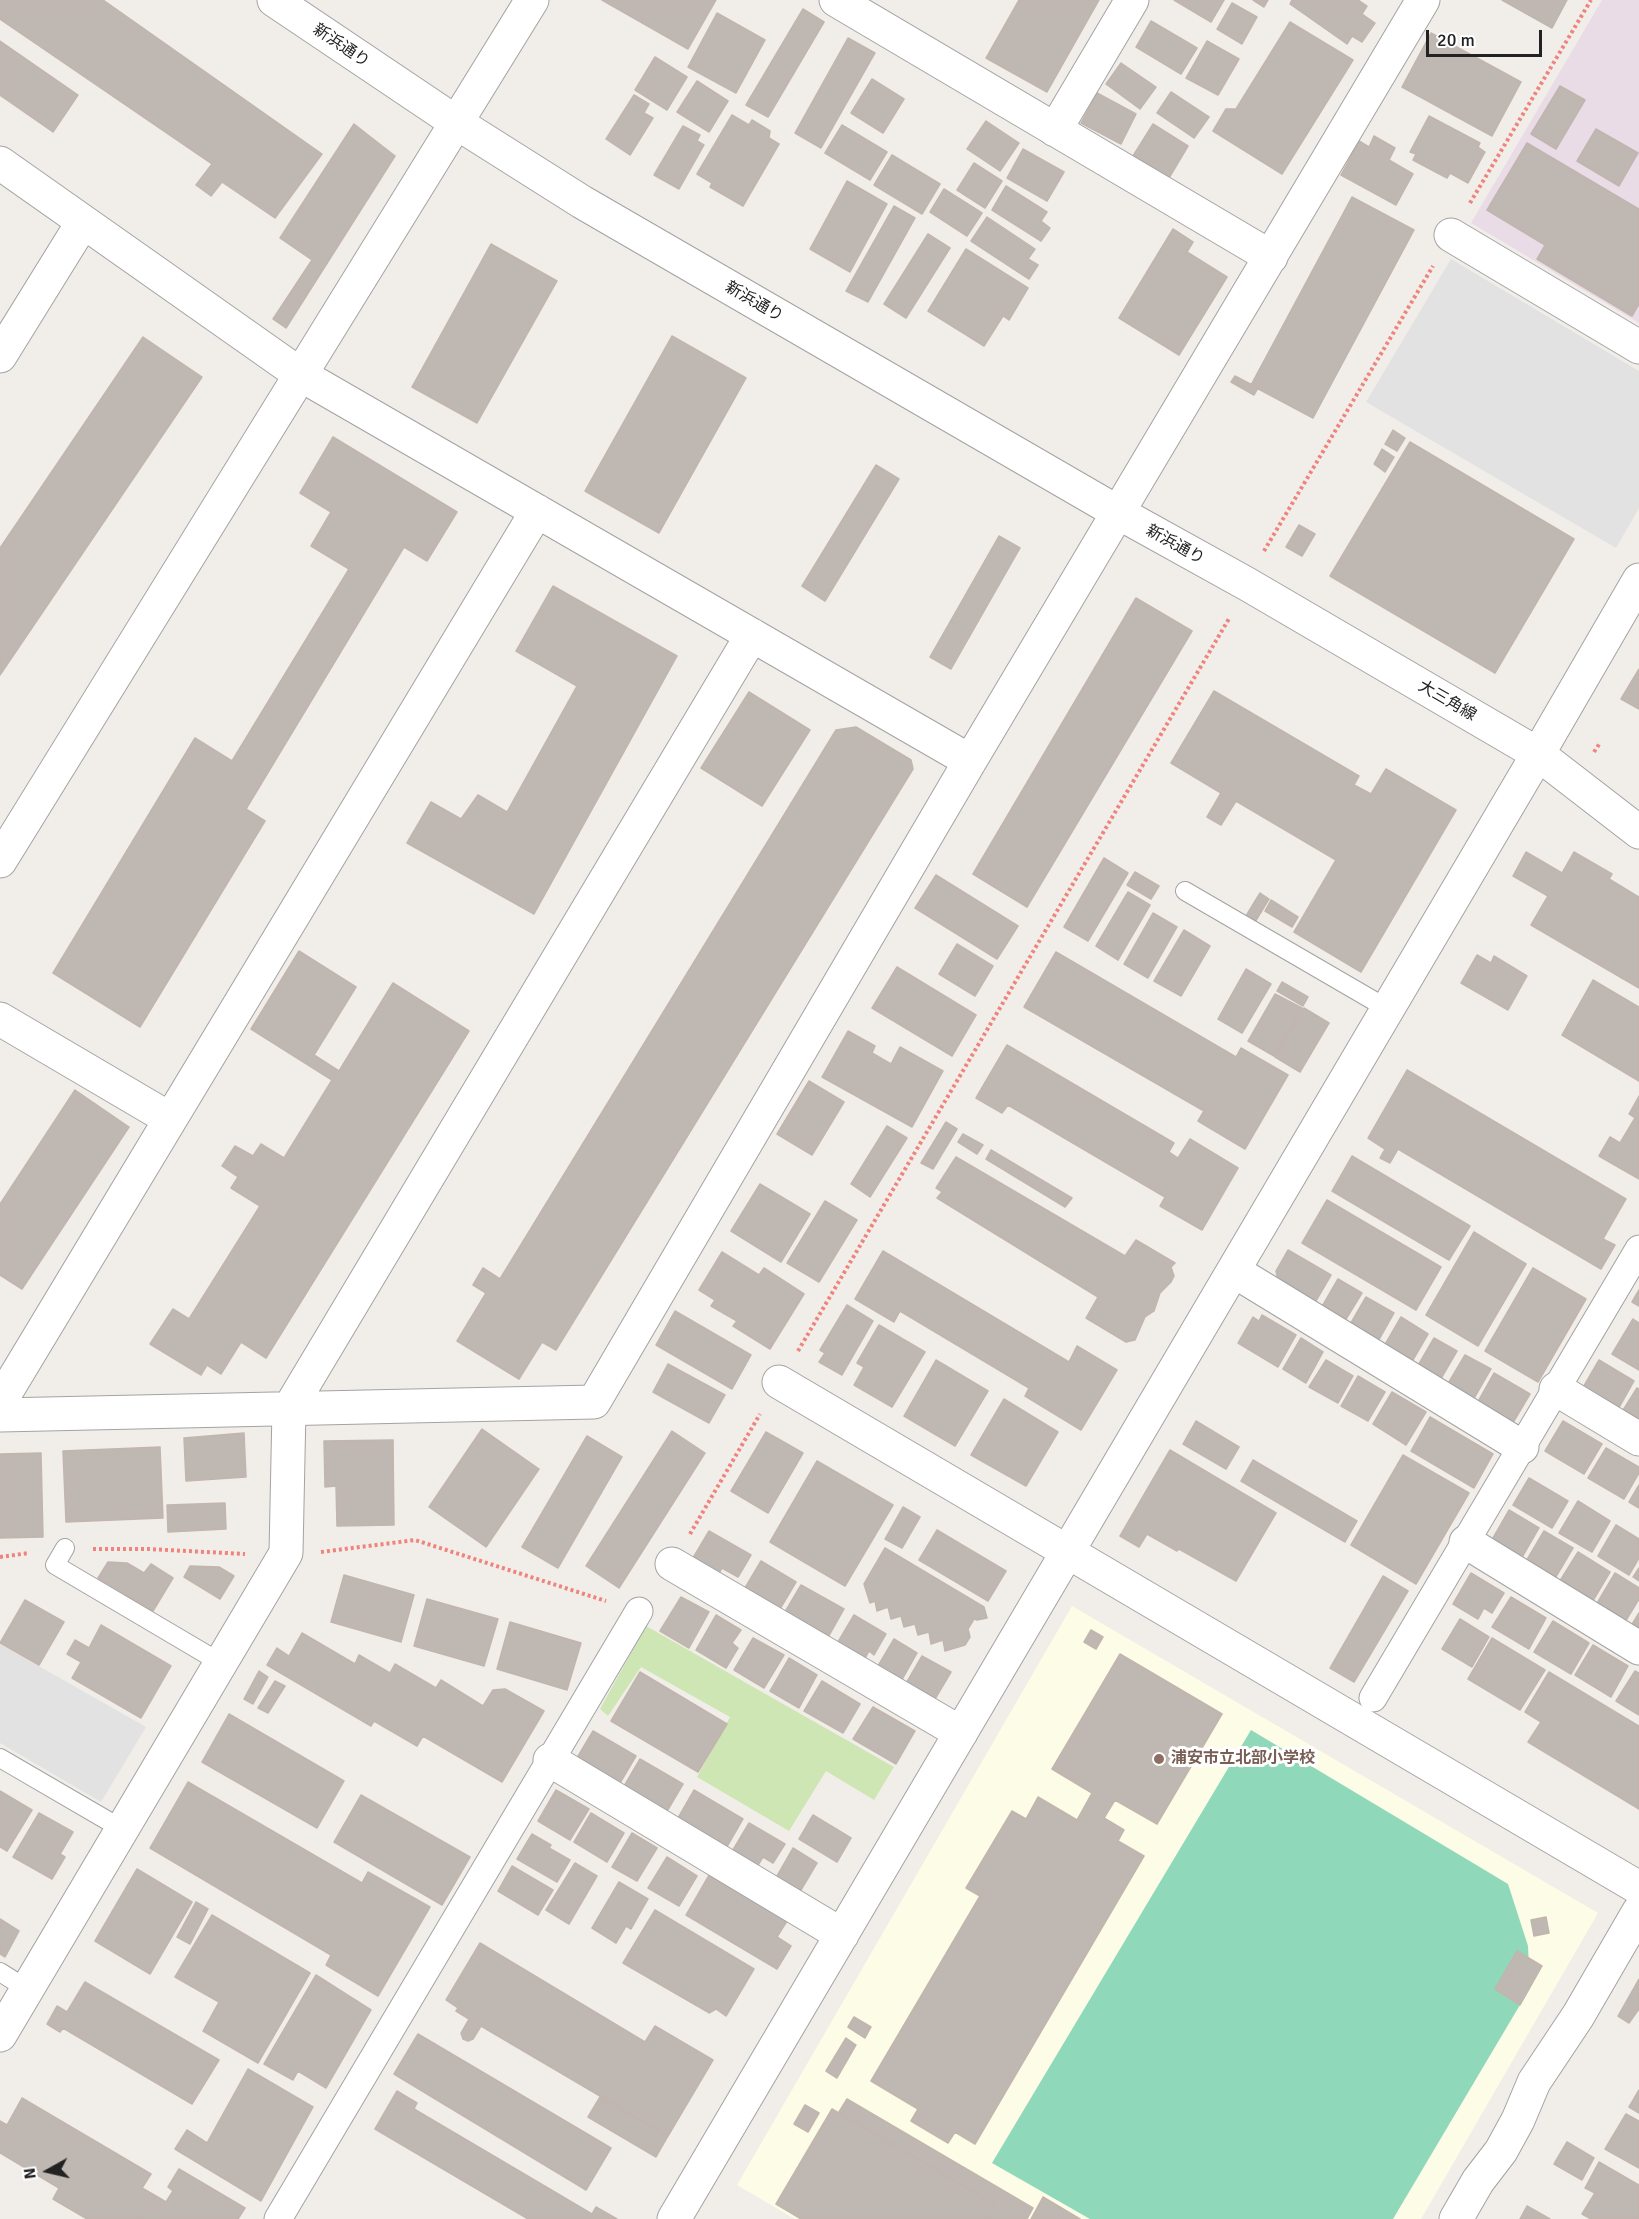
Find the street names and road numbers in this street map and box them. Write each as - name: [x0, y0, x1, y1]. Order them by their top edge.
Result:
- street label: 新浜通り: [309, 20, 373, 72]
- street label: 新浜通り: [721, 278, 787, 326]
- street label: 新浜通り: [1142, 521, 1208, 569]
- street label: 大三角線: [1414, 677, 1480, 725]

